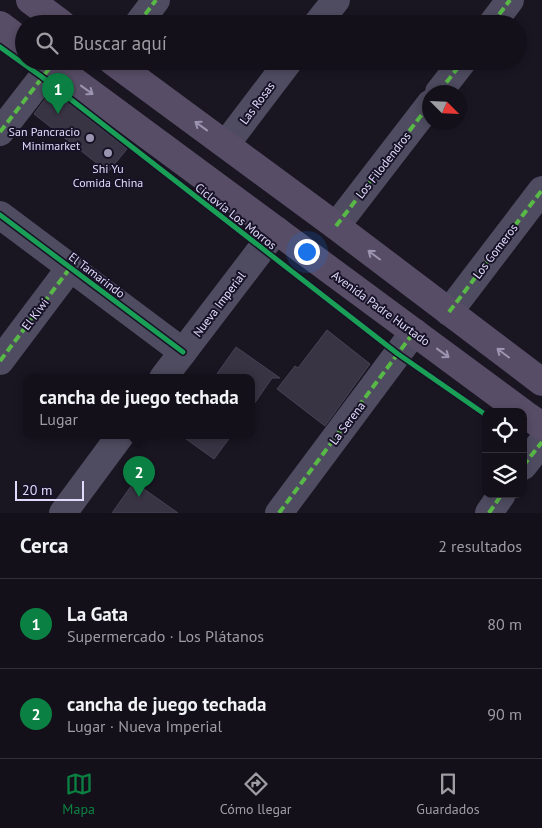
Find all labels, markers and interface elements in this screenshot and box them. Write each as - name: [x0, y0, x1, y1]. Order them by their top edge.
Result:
- search box: [15, 15, 527, 70]
- icon: search: [33, 29, 61, 57]
- text: Buscar aquí: [73, 31, 167, 55]
- pin: 1: [42, 73, 74, 114]
- street label: Las Rosas: [236, 79, 278, 127]
- one-way arrow: [80, 85, 94, 95]
- north arrow: [422, 85, 467, 130]
- one-way arrow: [195, 121, 208, 132]
- place label: San Pancracio Minimarket: [9, 124, 80, 153]
- street label: Los Filodendros: [352, 129, 414, 201]
- marker: San Pancracio Minimarket: [84, 132, 96, 144]
- marker: Shi Yu Comida China: [102, 147, 114, 159]
- place label: Shi Yu Comida China: [73, 161, 143, 190]
- street label: Ciclovía Los Morros: [192, 180, 280, 252]
- street label: Los Gomeros: [469, 220, 521, 282]
- your location: [294, 239, 320, 265]
- street label: El Tamarindo: [66, 249, 128, 301]
- one-way arrow: [367, 249, 380, 260]
- street label: Avenida Padre Hurtado: [329, 267, 433, 349]
- street label: Nueva Imperial: [190, 268, 249, 340]
- street label: El Kiwi: [18, 295, 52, 333]
- one-way arrow: [435, 348, 449, 358]
- one-way arrow: [496, 348, 510, 358]
- popup: [23, 374, 255, 439]
- text: cancha de juego techada: [39, 385, 239, 409]
- street label: La Serena: [326, 398, 368, 448]
- map controls: [482, 408, 527, 498]
- button: locate: [482, 408, 527, 453]
- text: Lugar: [39, 409, 78, 429]
- button: layers: [482, 453, 527, 498]
- pin: 2: [123, 456, 155, 497]
- scale bar: [15, 478, 84, 501]
- text: 20 m: [22, 481, 52, 499]
- text: Cerca: [20, 532, 69, 559]
- text: 2 resultados: [438, 536, 522, 556]
- text: La Gata: [67, 602, 128, 626]
- text: 1: [31, 614, 41, 634]
- text: 80 m: [487, 614, 522, 634]
- text: Supermercado · Los Plátanos: [67, 626, 264, 646]
- text: cancha de juego techada: [67, 692, 266, 716]
- text: 2: [31, 704, 41, 724]
- text: 90 m: [487, 704, 522, 724]
- text: Lugar · Nueva Imperial: [67, 716, 222, 736]
- tab: Mapa: [62, 770, 95, 818]
- tab: Cómo llegar: [220, 770, 292, 818]
- tab: Guardados: [416, 770, 480, 818]

